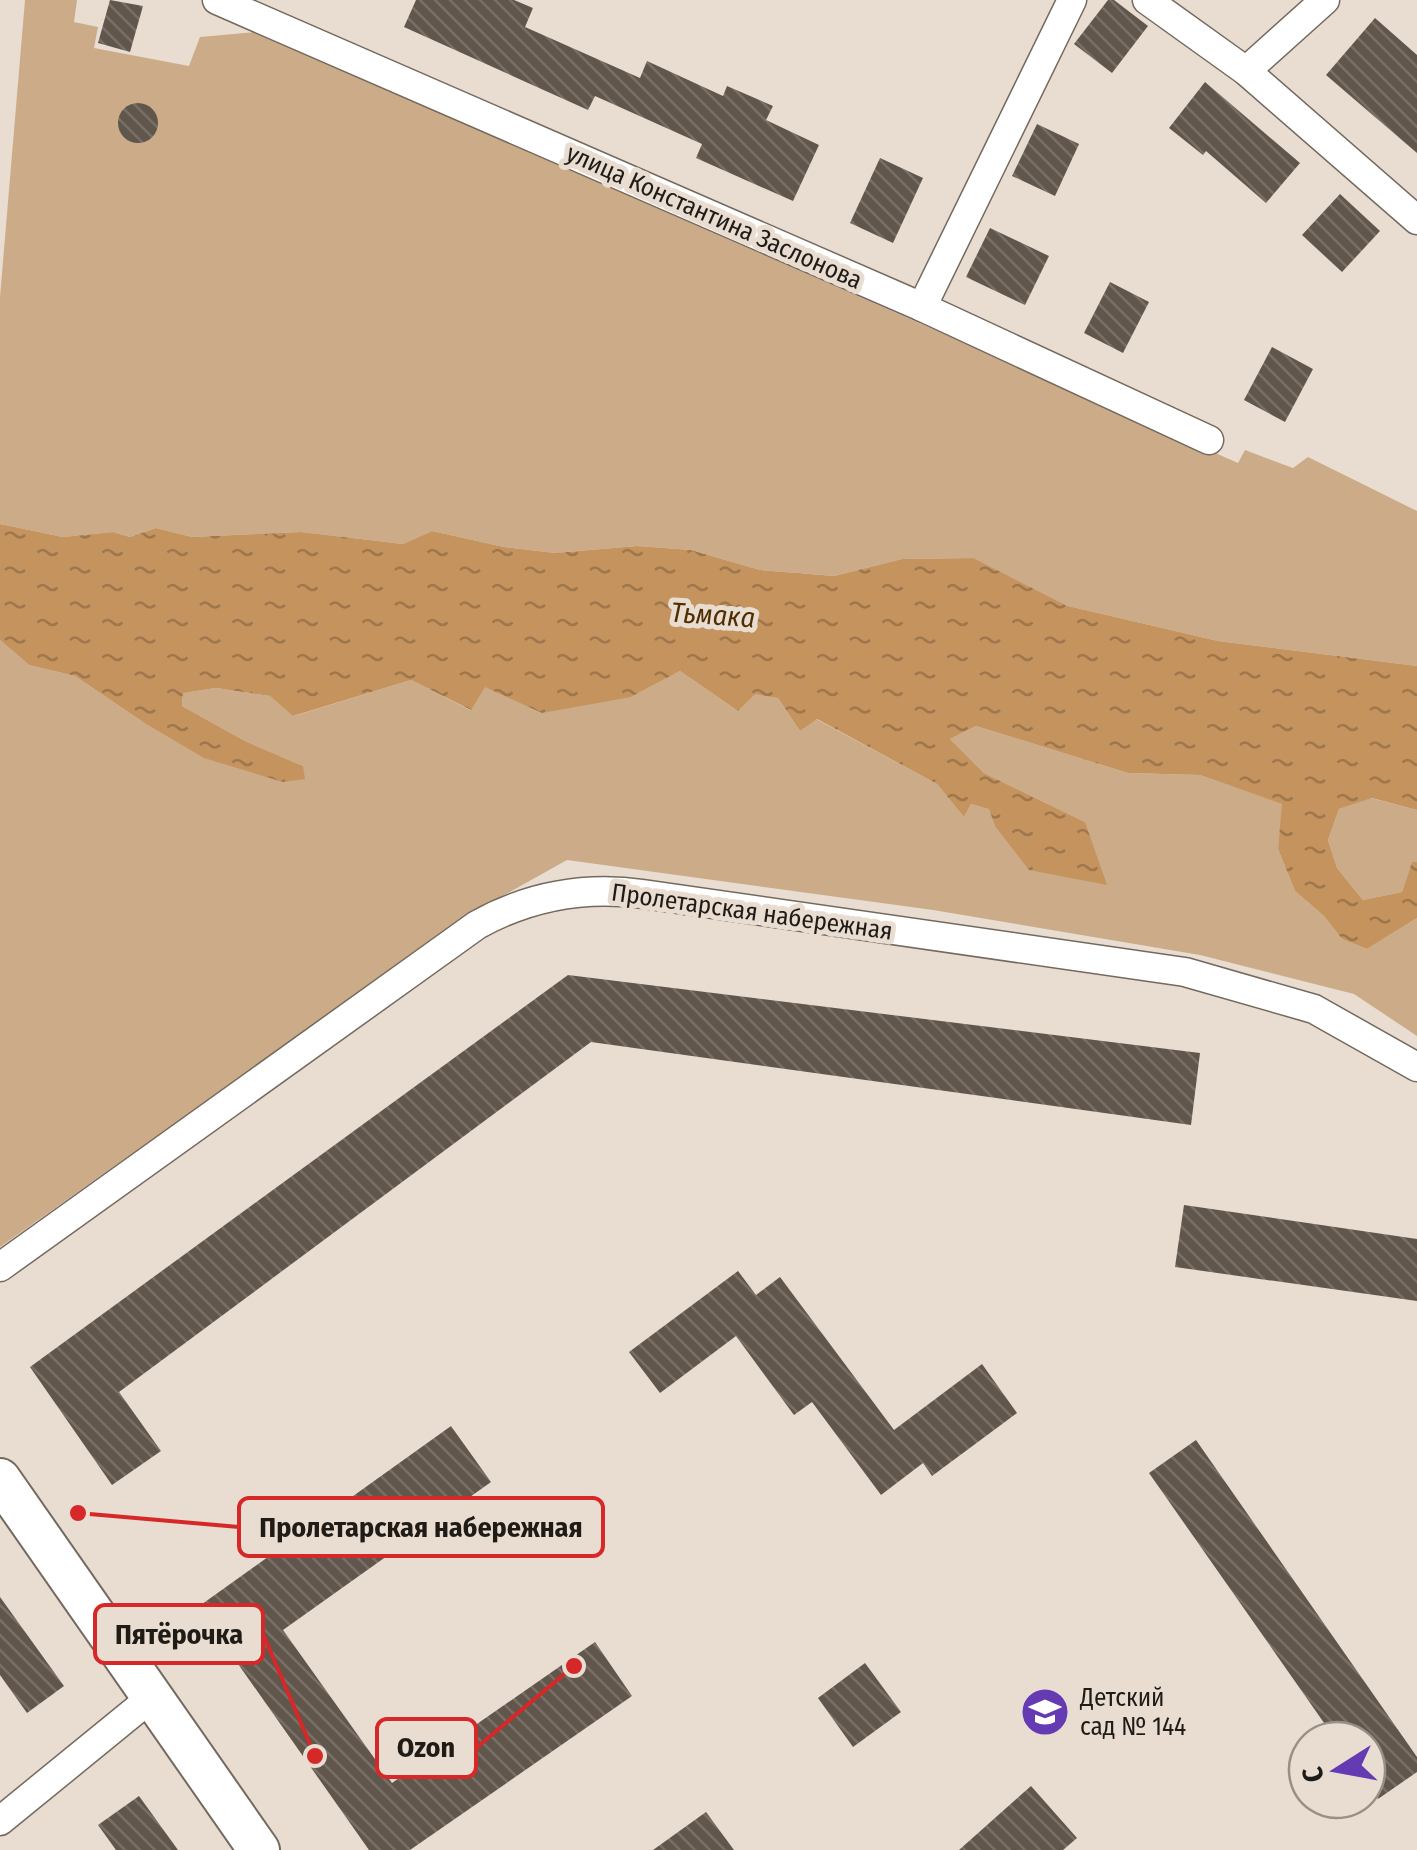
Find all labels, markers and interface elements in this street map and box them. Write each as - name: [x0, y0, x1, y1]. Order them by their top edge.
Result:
- street label: улица Константина Заслонова: [562, 138, 866, 296]
- water label: Тьмака: [670, 596, 756, 634]
- street label: Пролетарская набережная: [609, 877, 895, 947]
- callout: Пролетарская набережная: [239, 1498, 603, 1556]
- text: Пролетарская набережная: [259, 1511, 583, 1544]
- callout: Пятёрочка: [95, 1605, 263, 1663]
- text: Пятёрочка: [115, 1618, 243, 1651]
- place label: Детский сад № 144: [1079, 1683, 1186, 1742]
- school or university icon: Детский сад № 144: [1019, 1686, 1071, 1738]
- callout: Ozon: [377, 1719, 476, 1777]
- north arrow: [1287, 1720, 1387, 1820]
- text: Ozon: [397, 1731, 455, 1764]
- text: С: [1295, 1764, 1331, 1785]

